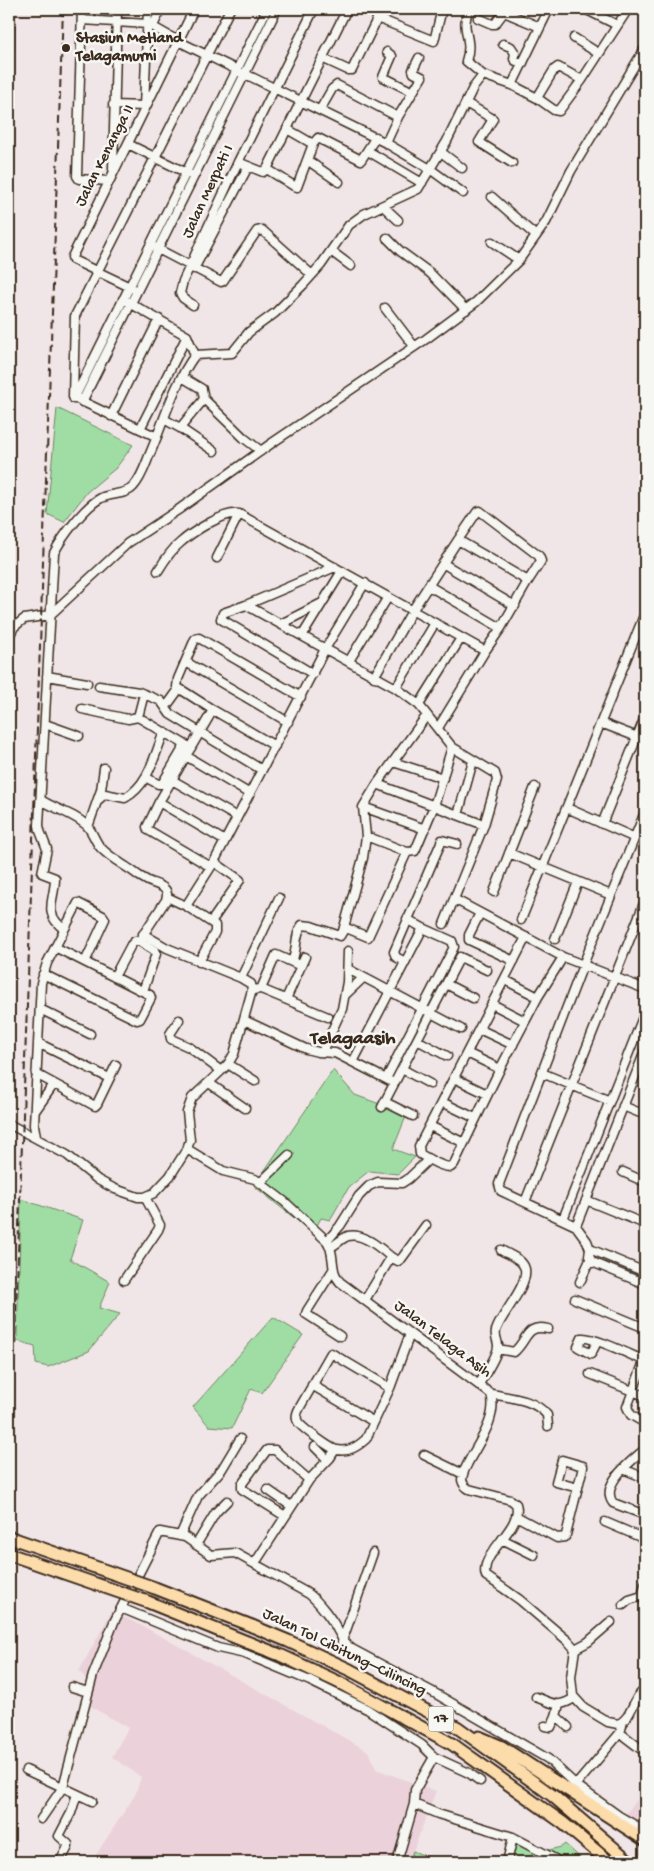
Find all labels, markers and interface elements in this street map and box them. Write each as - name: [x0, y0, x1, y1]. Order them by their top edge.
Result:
- place label: Stasiun Metland Telagamurni: [74, 30, 184, 67]
- marker: Stasiun Metland Telagamurni: [60, 42, 72, 54]
- street label: Jalan Kenanga II: [72, 102, 140, 210]
- street label: Jalan Merpati I: [179, 142, 239, 242]
- district label: Telagaasih: [308, 1028, 396, 1051]
- street label: Jalan Telaga Asih: [390, 1297, 495, 1383]
- street label: Jalan Tol Cibitung–Cilincing: [259, 1605, 429, 1701]
- road number: 17: [428, 1706, 454, 1732]

